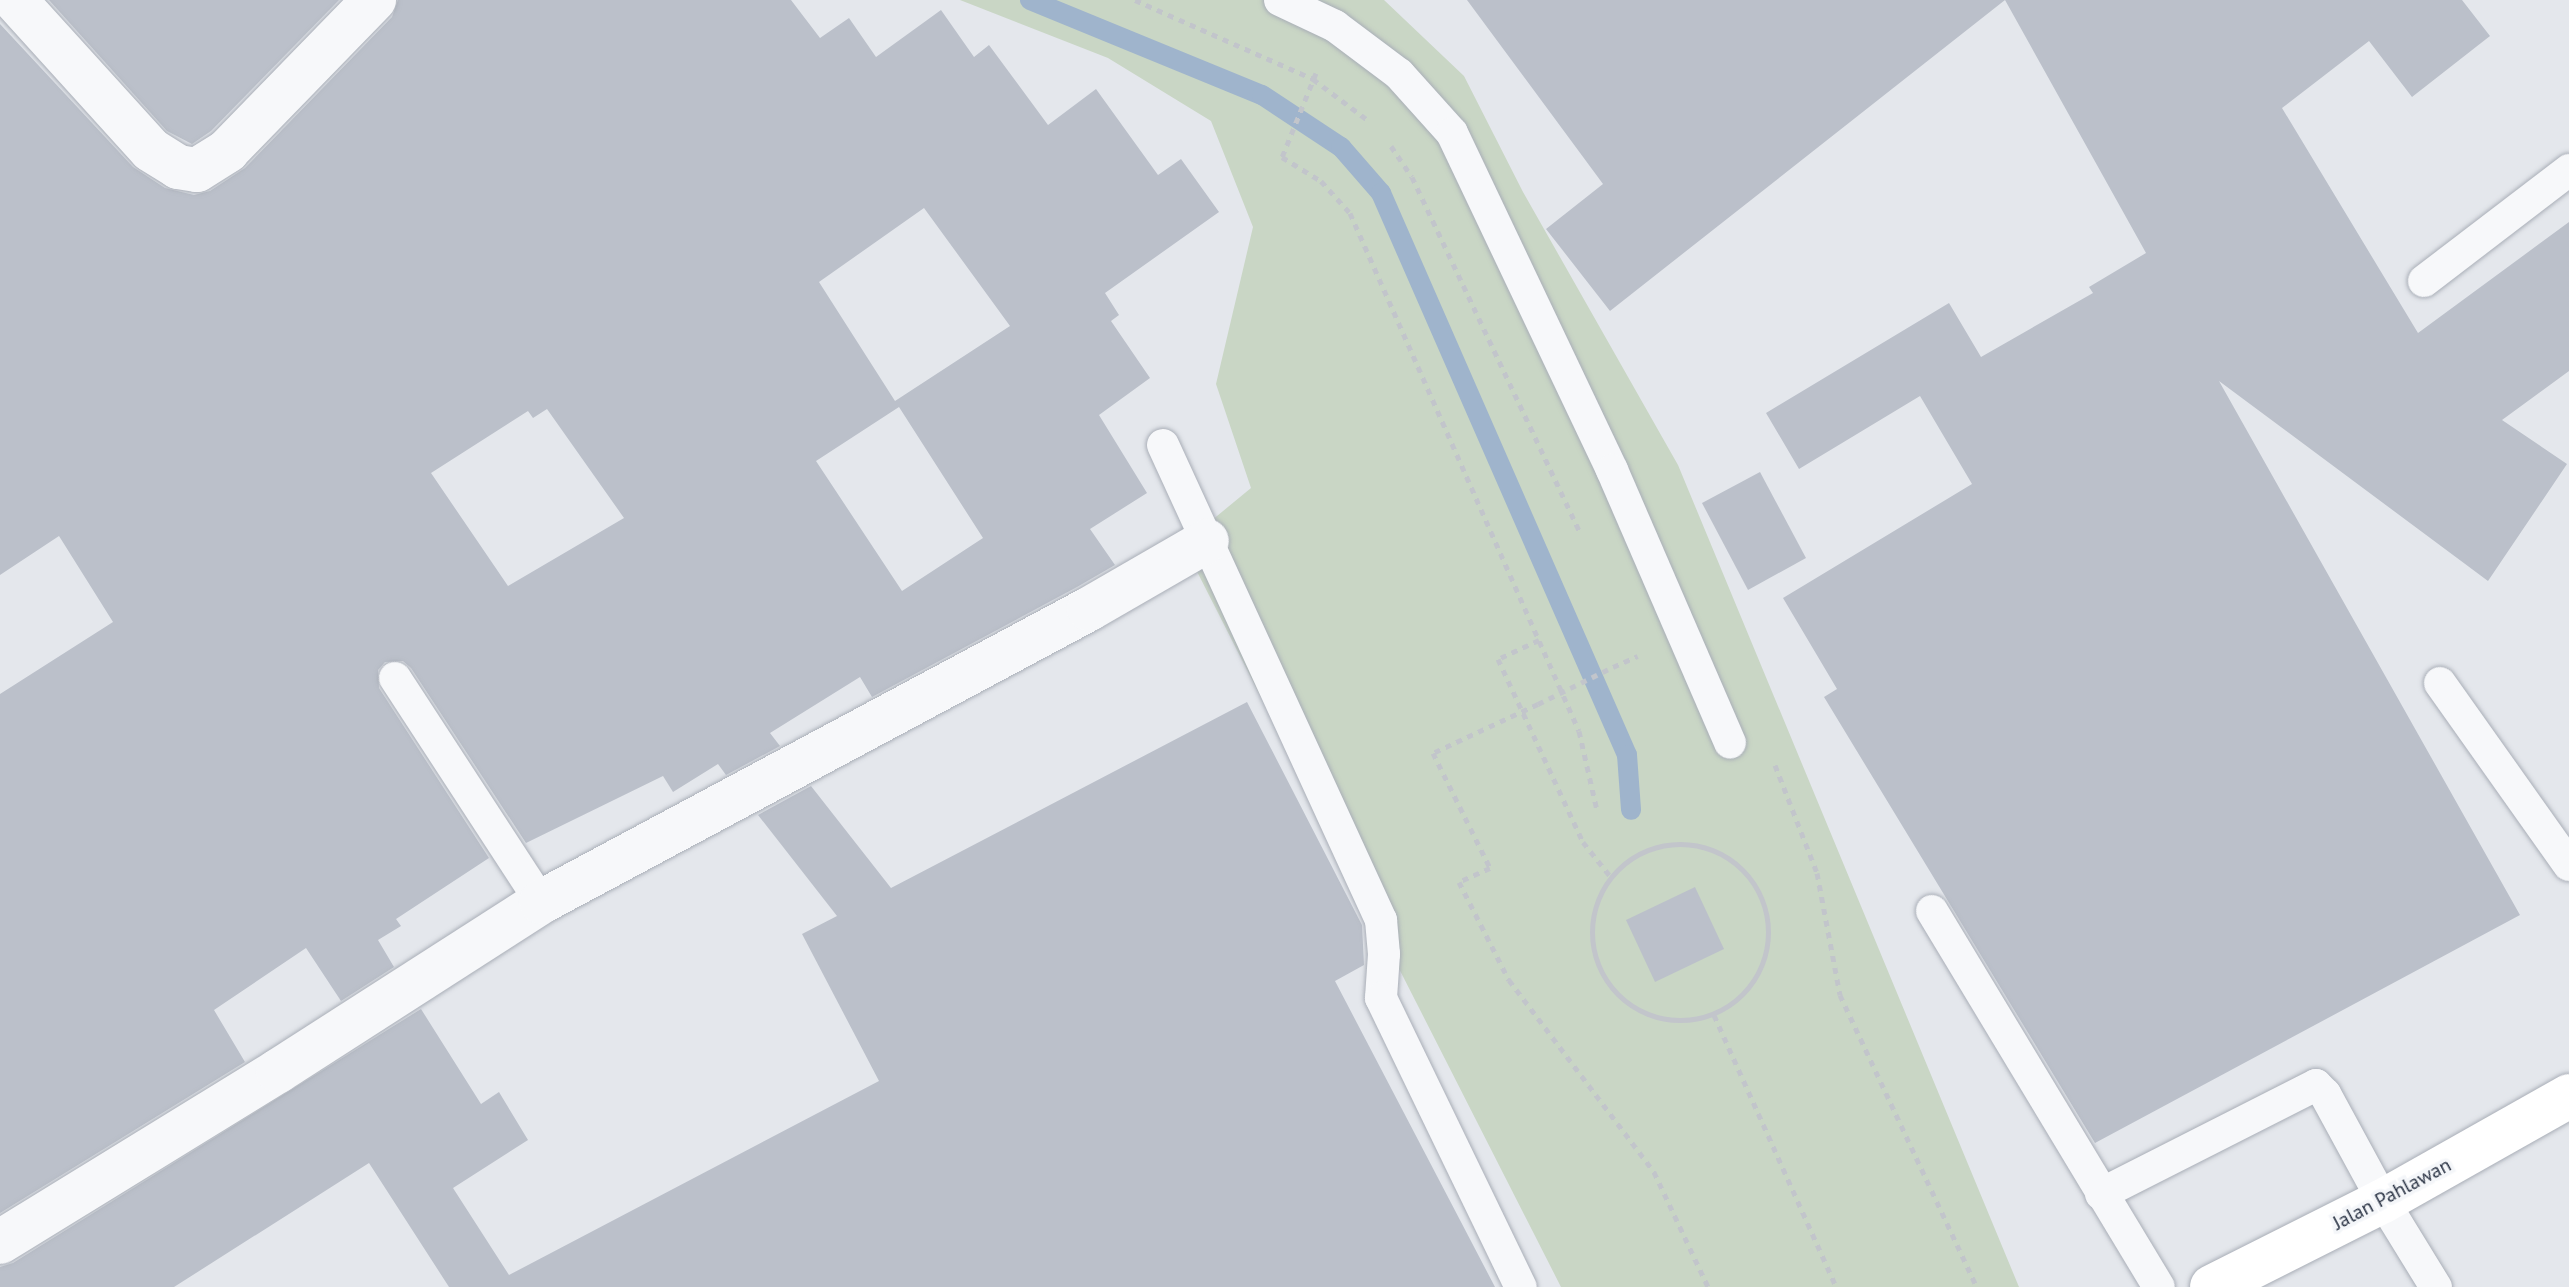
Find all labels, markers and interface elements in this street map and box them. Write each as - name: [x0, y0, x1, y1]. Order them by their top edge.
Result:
- street label: Jalan Pahlawan: [2329, 1153, 2455, 1235]

